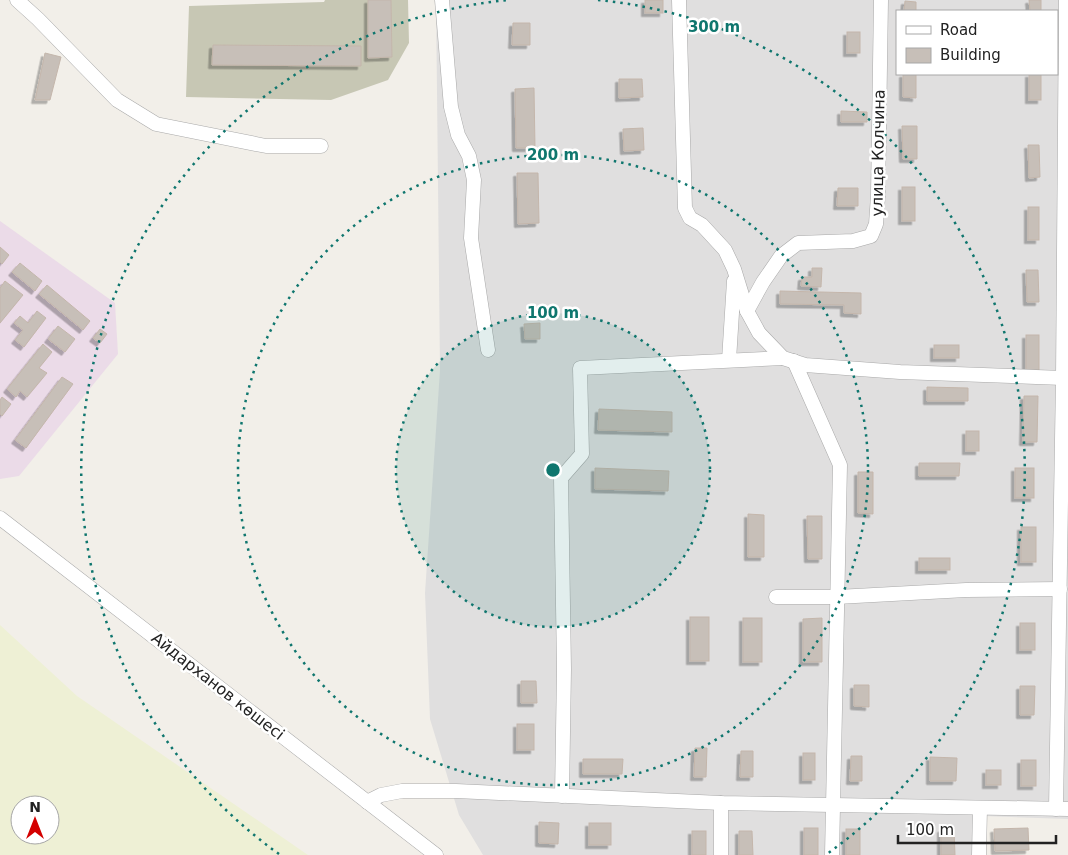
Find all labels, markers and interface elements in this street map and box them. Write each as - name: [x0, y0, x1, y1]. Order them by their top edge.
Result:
- legend: [896, 10, 1058, 75]
- text: 300 m: [688, 18, 740, 36]
- text: Road: [940, 21, 978, 39]
- text: Building: [940, 46, 1001, 64]
- street label: улица Колчина: [867, 89, 889, 217]
- text: 200 m: [527, 146, 579, 164]
- text: 100 m: [527, 304, 579, 322]
- centre of rings: [544, 461, 562, 479]
- street label: Айдарханов көшесі: [148, 628, 288, 744]
- north arrow: [10, 795, 60, 845]
- text: N: [29, 799, 41, 815]
- scale bar: [898, 812, 1056, 844]
- text: 100 m: [906, 821, 954, 839]

